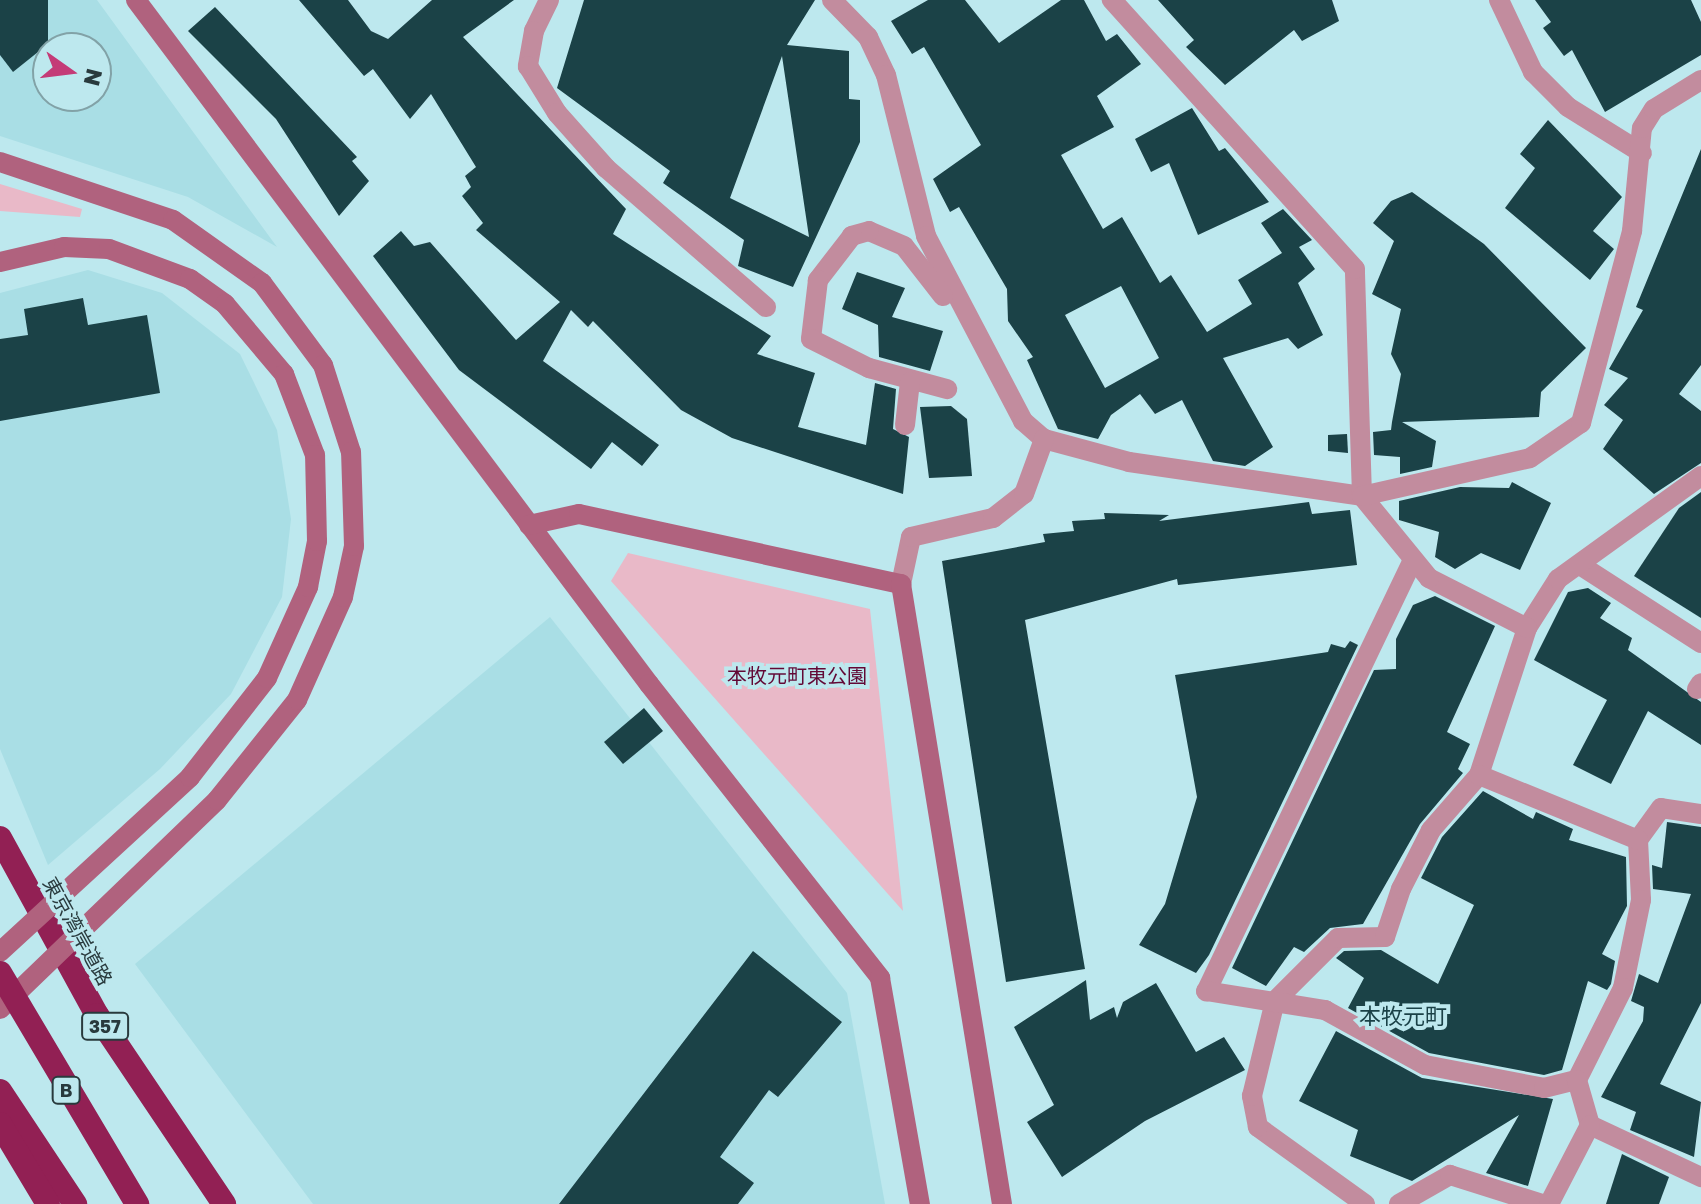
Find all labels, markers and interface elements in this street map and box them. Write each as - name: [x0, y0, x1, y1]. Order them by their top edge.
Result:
- north arrow: [32, 32, 112, 112]
- text: N: [79, 66, 109, 89]
- park label: 本牧元町東公園: [727, 663, 867, 687]
- street label: 東京湾岸道路: [38, 873, 118, 989]
- district label: 本牧元町: [1359, 1003, 1447, 1029]
- road number: 357: [81, 1012, 129, 1040]
- road number: B: [50, 1076, 82, 1104]

